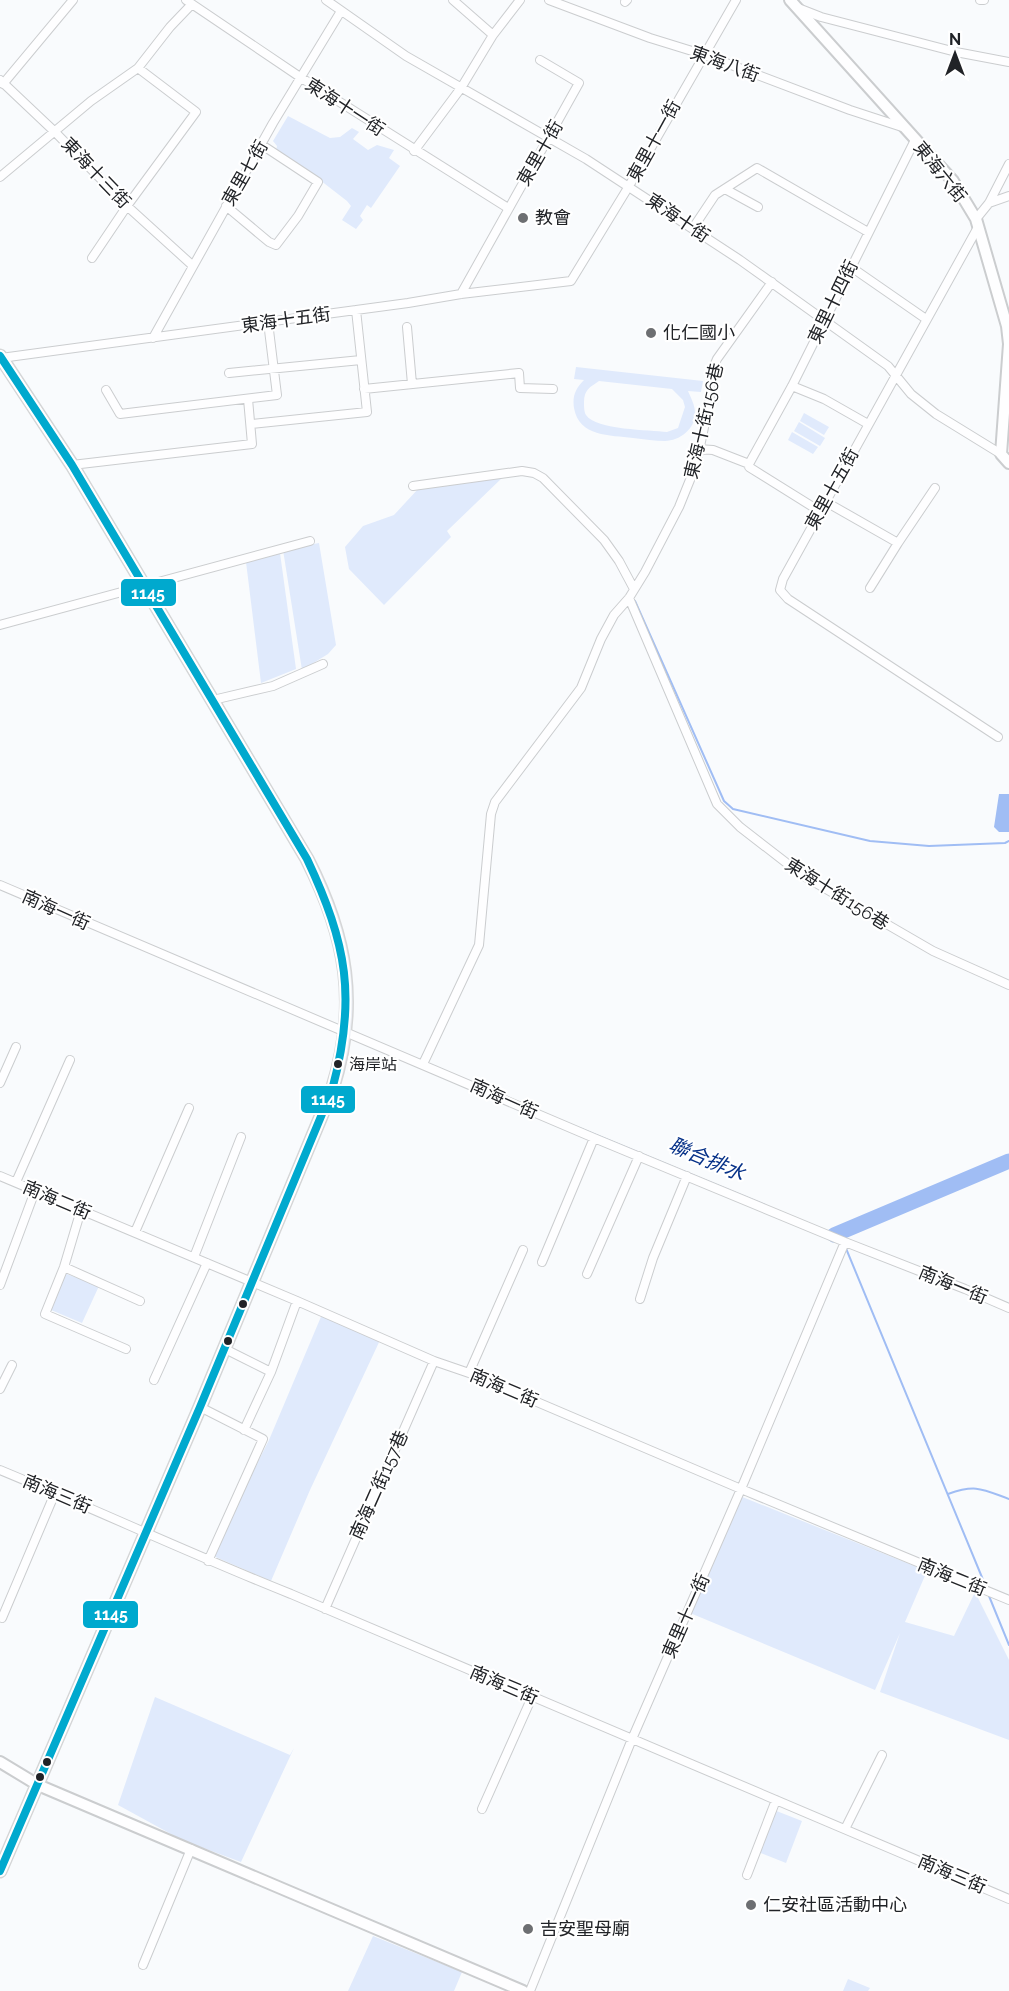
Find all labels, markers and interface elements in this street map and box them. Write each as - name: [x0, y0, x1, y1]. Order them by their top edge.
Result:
- north arrow: [925, 24, 985, 84]
- text: N: [949, 30, 961, 49]
- street label: 東海八街: [688, 41, 763, 86]
- street label: 東海十一街: [302, 73, 389, 140]
- street label: 東里十一街: [623, 96, 685, 185]
- street label: 東里十街: [512, 116, 567, 189]
- street label: 東海十三街: [58, 133, 135, 212]
- street label: 東里七街: [217, 136, 272, 209]
- street label: 東海六街: [910, 137, 971, 206]
- street label: 東海十街: [643, 189, 714, 246]
- place label: 教會: [535, 207, 571, 228]
- marker: 教會: [516, 211, 530, 225]
- street label: 東里十四街: [803, 257, 862, 347]
- street label: 東海十五街: [240, 303, 332, 336]
- place label: 化仁國小: [663, 322, 735, 343]
- marker: 化仁國小: [644, 326, 658, 340]
- street label: 東海十街156巷: [680, 361, 727, 481]
- street label: 東里十五街: [801, 444, 863, 533]
- line badge: 1145: [120, 578, 177, 607]
- text: 1145: [131, 584, 165, 603]
- street label: 東海十街156巷: [782, 853, 893, 934]
- street label: 南海一街: [19, 885, 93, 934]
- place label: 海岸站: [349, 1055, 397, 1074]
- marker: 海岸站: [332, 1058, 344, 1070]
- street label: 南海一街: [467, 1074, 541, 1123]
- line badge: 1145: [300, 1085, 356, 1114]
- text: 1145: [311, 1090, 345, 1109]
- water label: 聯合排水: [665, 1132, 749, 1186]
- street label: 南海二街: [20, 1176, 94, 1223]
- street label: 南海一街: [916, 1261, 990, 1308]
- unlabelled marker: [237, 1298, 249, 1310]
- unlabelled marker: [222, 1335, 234, 1347]
- street label: 南海二街: [467, 1364, 541, 1411]
- street label: 南海二街157巷: [345, 1427, 412, 1543]
- street label: 南海三街: [20, 1470, 94, 1517]
- street label: 南海二街: [915, 1553, 989, 1600]
- street label: 東里十一街: [658, 1570, 713, 1661]
- line badge: 1145: [82, 1600, 139, 1629]
- text: 1145: [94, 1605, 128, 1624]
- street label: 南海三街: [467, 1661, 541, 1708]
- unlabelled marker: [41, 1756, 53, 1768]
- unlabelled marker: [34, 1771, 46, 1783]
- street label: 南海三街: [915, 1850, 989, 1897]
- place label: 仁安社區活動中心: [763, 1894, 907, 1915]
- marker: 仁安社區活動中心: [744, 1898, 758, 1912]
- place label: 吉安聖母廟: [540, 1918, 630, 1939]
- marker: 吉安聖母廟: [521, 1922, 535, 1936]

